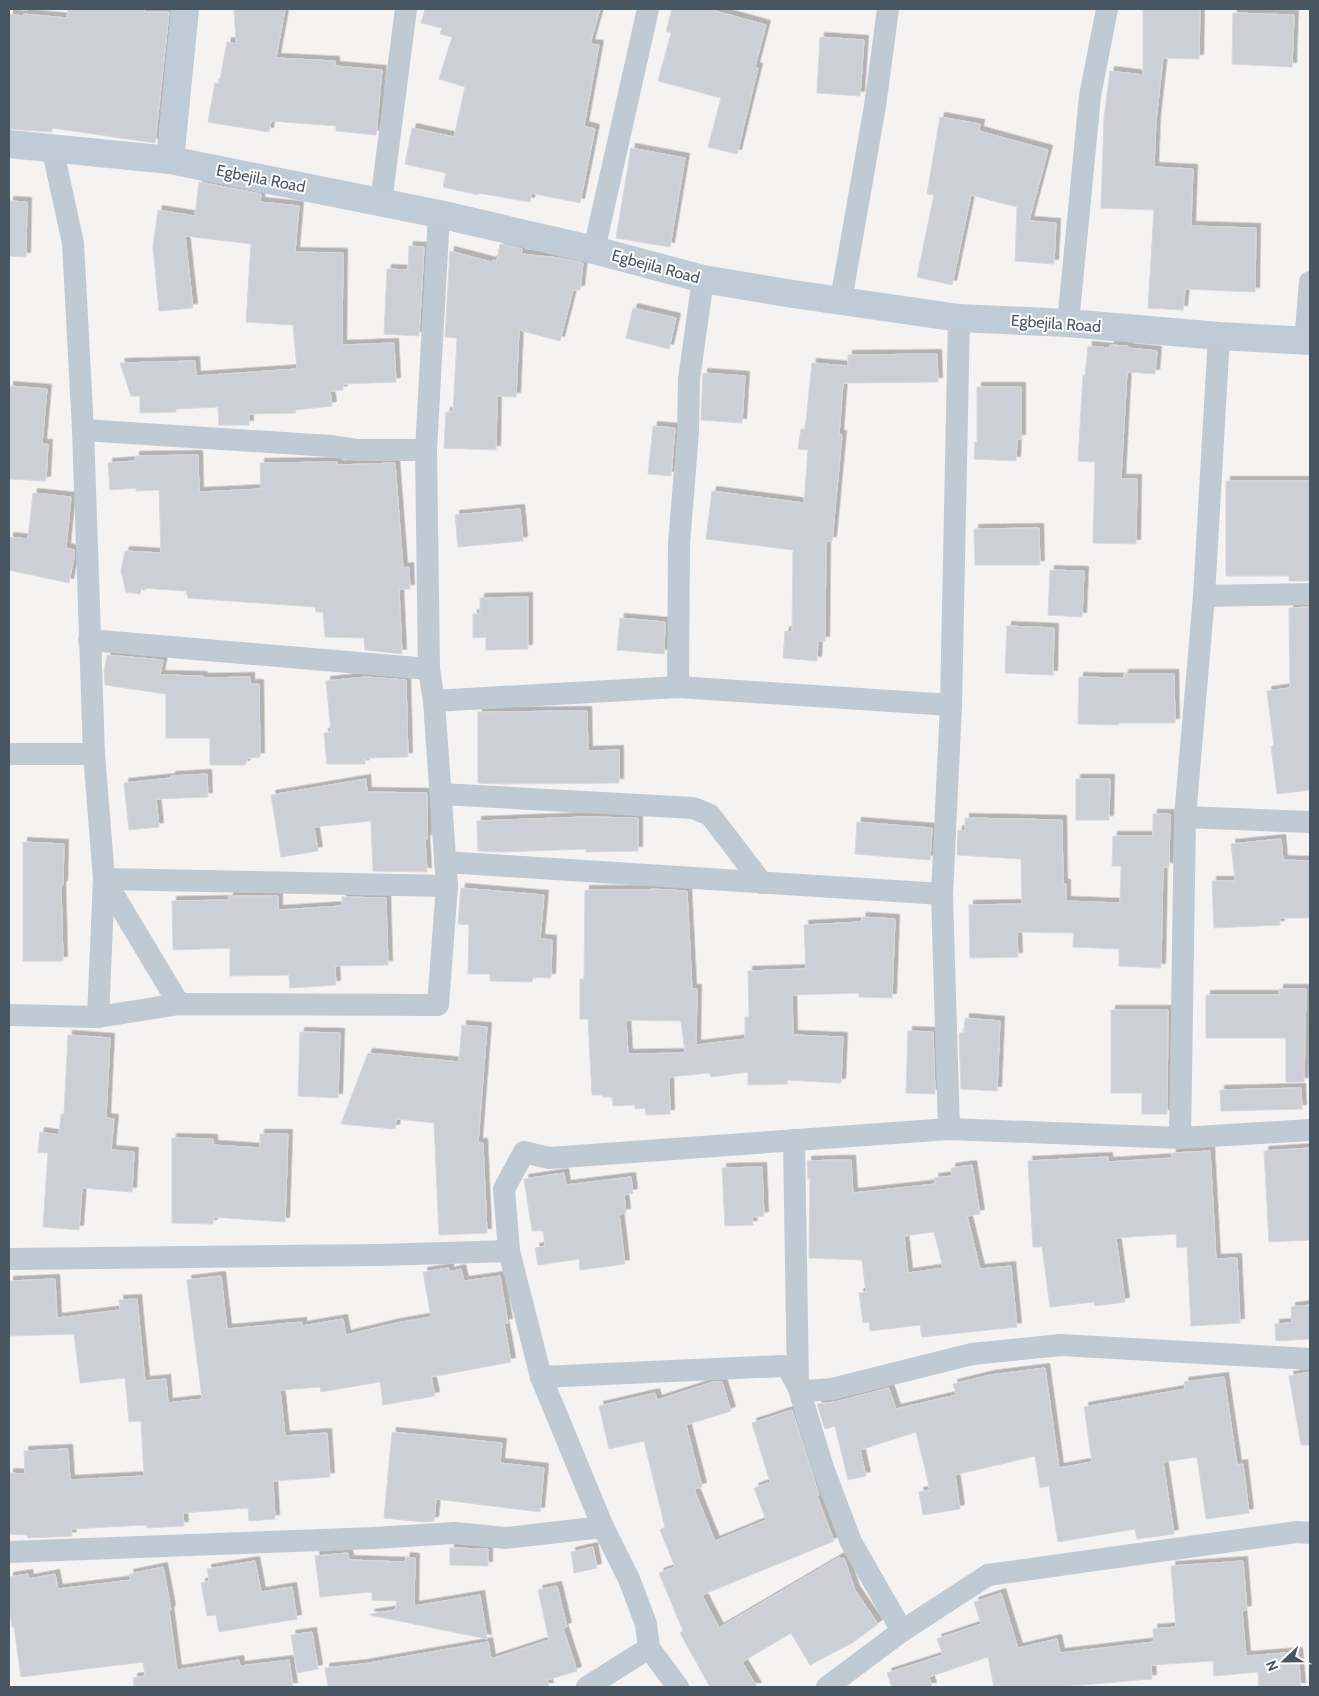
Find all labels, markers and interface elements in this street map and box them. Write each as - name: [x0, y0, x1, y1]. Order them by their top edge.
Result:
- street label: Egbejila Road: [215, 161, 307, 196]
- street label: Egbejila Road: [610, 246, 702, 287]
- street label: Egbejila Road: [1010, 311, 1102, 336]
- north arrow: [1259, 1636, 1309, 1686]
- text: N: [1262, 1658, 1282, 1674]

